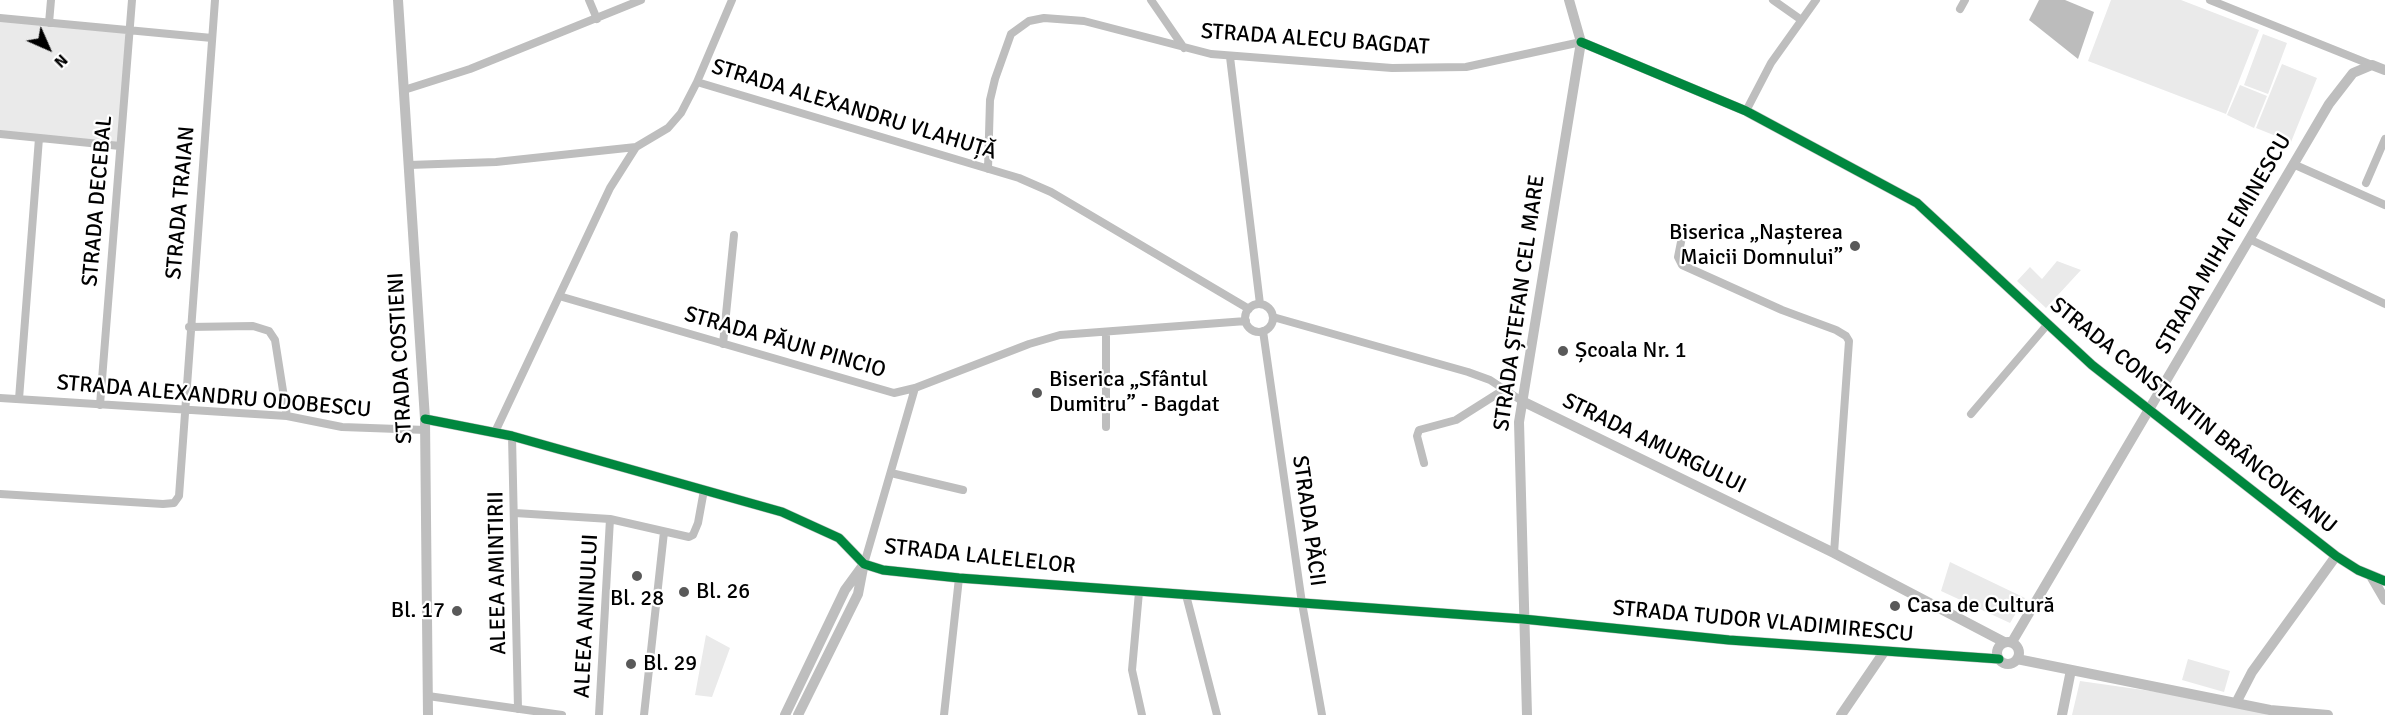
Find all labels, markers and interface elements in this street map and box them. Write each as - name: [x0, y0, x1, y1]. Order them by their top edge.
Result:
- north arrow: [18, 18, 78, 78]
- street label: STRADA ALECU BAGDAT: [1200, 19, 1430, 61]
- text: N: [50, 50, 72, 72]
- street label: STRADA ALEXANDRU VLAHUȚĂ: [708, 54, 1000, 166]
- street label: STRADA DECEBAL: [77, 114, 119, 288]
- street label: STRADA TRAIAN: [161, 125, 201, 281]
- street label: STRADA MIHAI EMINESCU: [2150, 129, 2298, 359]
- street label: STRADA ȘTEFAN CEL MARE: [1489, 173, 1551, 433]
- place label: Biserica „Nașterea Maicii Domnului”: [1669, 220, 1843, 272]
- marker: Biserica „Nașterea Maicii Domnului”: [1848, 239, 1862, 253]
- street label: STRADA COSTIENI: [383, 272, 419, 444]
- street label: STRADA CONSTANTIN BRÂNCOVEANU: [2044, 292, 2342, 540]
- street label: STRADA PĂUN PINCIO: [681, 302, 889, 384]
- place label: Școala Nr. 1: [1575, 338, 1687, 364]
- marker: Școala Nr. 1: [1556, 344, 1570, 358]
- place label: Biserica „Sfântul Dumitru” - Bagdat: [1049, 367, 1219, 418]
- street label: STRADA ALEXANDRU ODOBESCU: [56, 370, 372, 424]
- marker: Biserica „Sfântul Dumitru” - Bagdat: [1030, 386, 1044, 400]
- street label: STRADA AMURGULUI: [1558, 388, 1750, 500]
- street label: STRADA PĂCII: [1286, 454, 1330, 588]
- street label: ALEEA AMINTIRII: [483, 491, 513, 655]
- street label: ALEEA ANINULUI: [570, 533, 604, 699]
- street label: STRADA LALELELOR: [883, 534, 1077, 580]
- marker: Bl. 28: [630, 569, 644, 583]
- place label: Bl. 26: [696, 579, 750, 605]
- marker: Bl. 26: [677, 585, 691, 599]
- place label: Bl. 28: [610, 586, 664, 612]
- place label: Casa de Cultură: [1907, 593, 2055, 619]
- street label: STRADA TUDOR VLADIMIRESCU: [1612, 596, 1914, 648]
- place label: Bl. 17: [391, 598, 445, 624]
- marker: Casa de Cultură: [1888, 599, 1902, 613]
- marker: Bl. 17: [450, 604, 464, 618]
- place label: Bl. 29: [643, 651, 697, 677]
- marker: Bl. 29: [624, 657, 638, 671]

